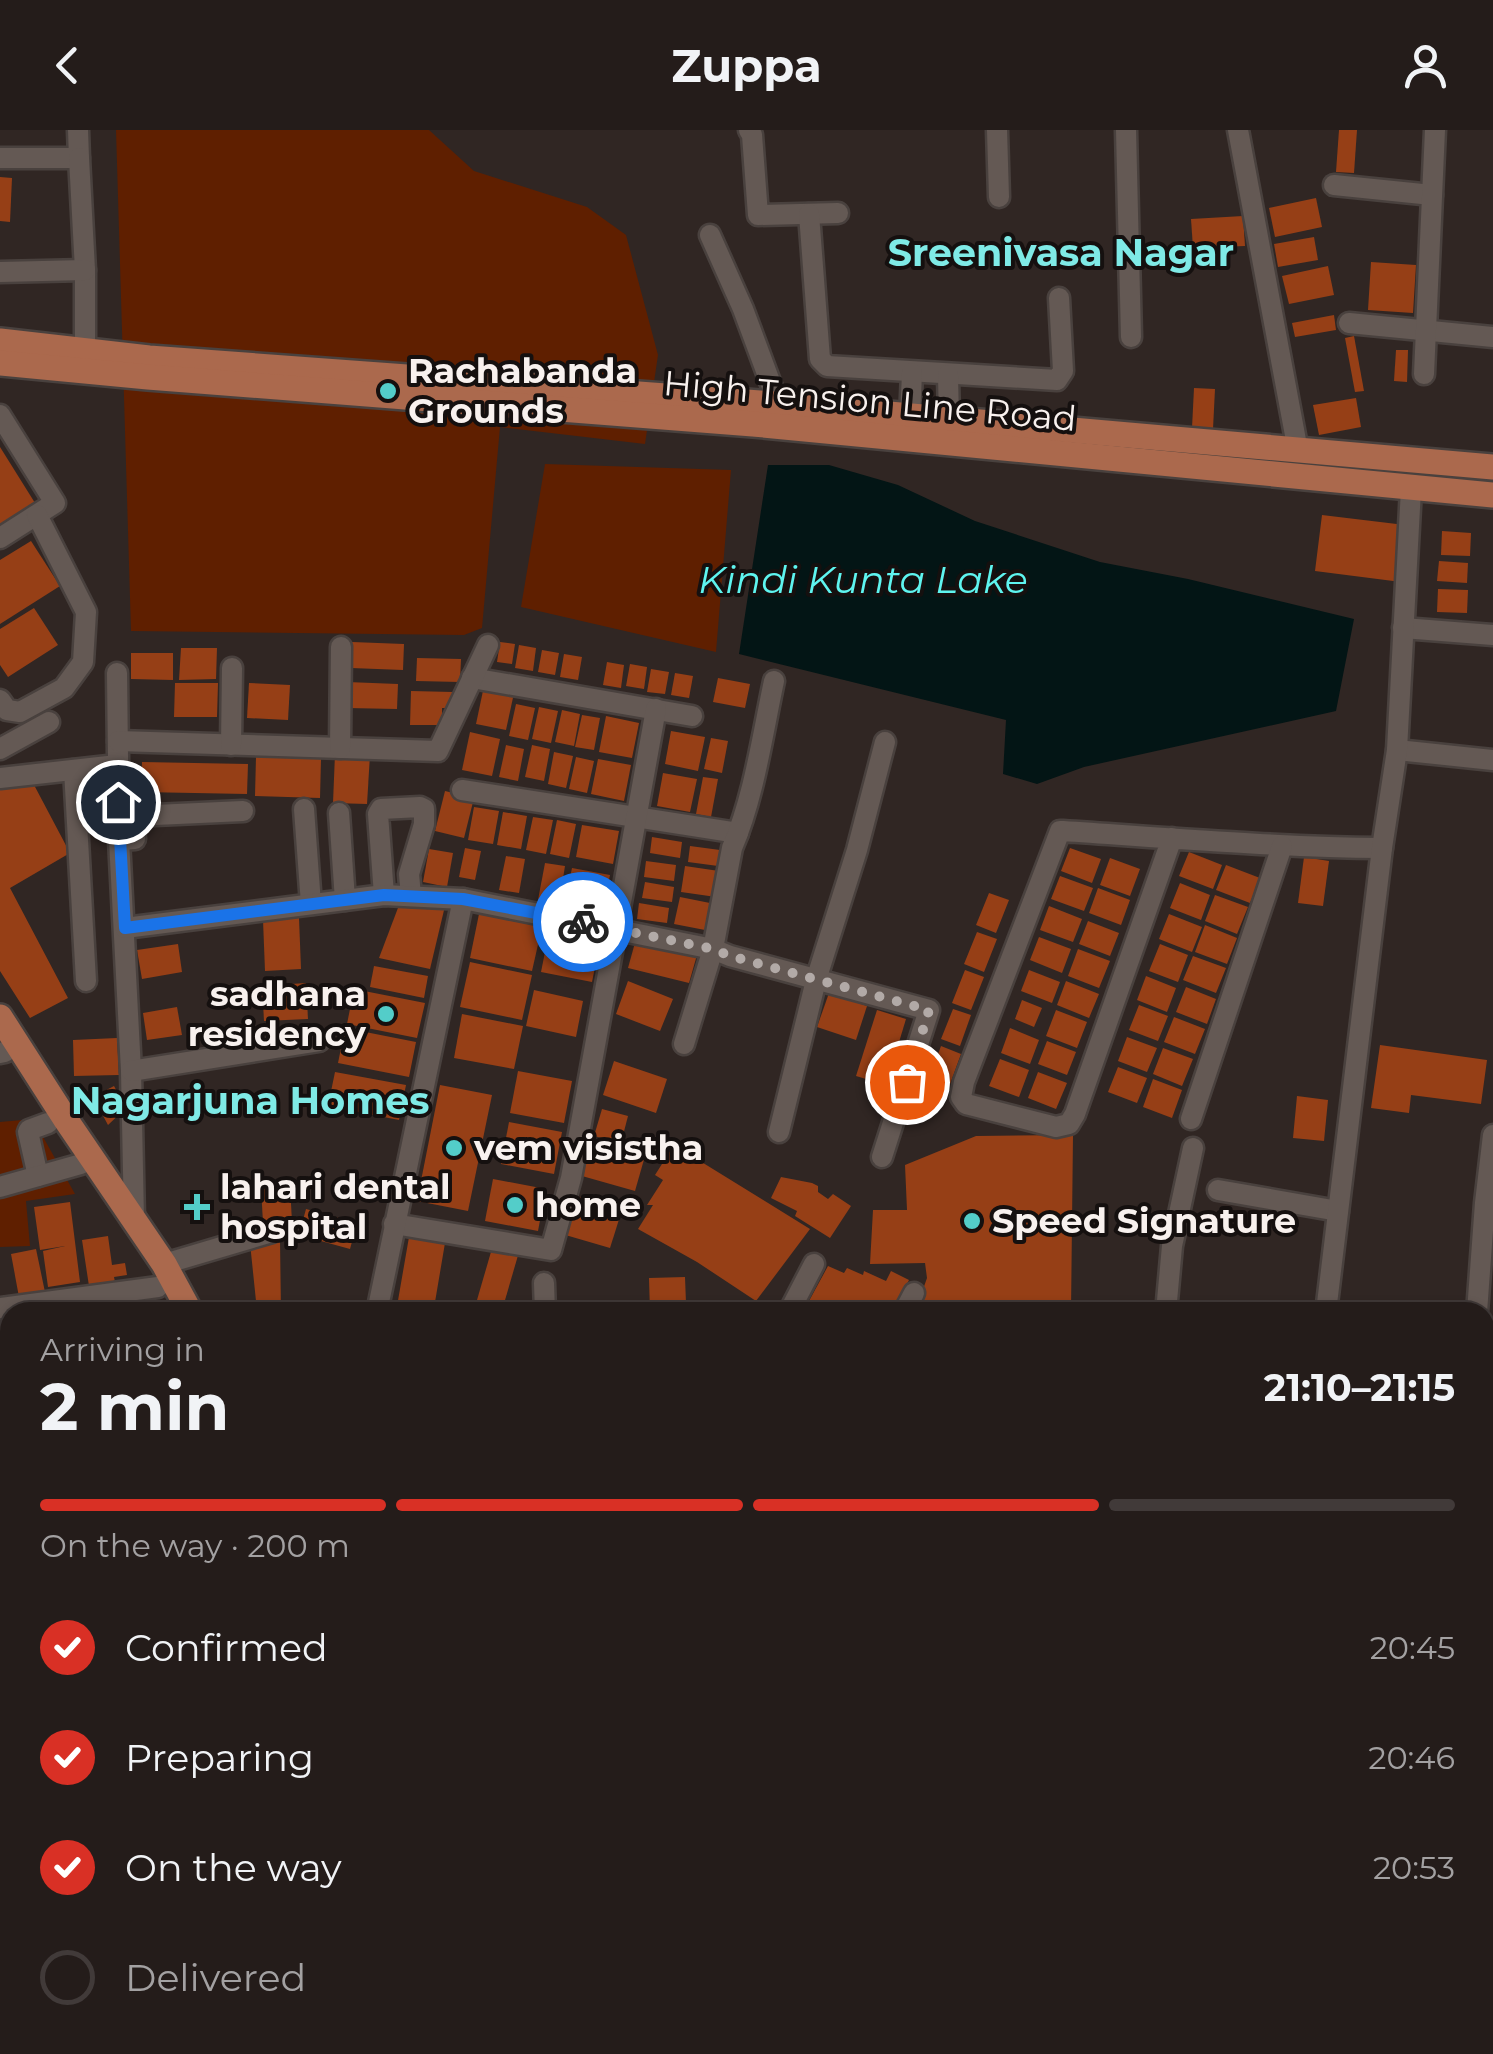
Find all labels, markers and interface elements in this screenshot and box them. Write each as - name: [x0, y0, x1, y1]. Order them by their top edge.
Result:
- icon: back: [40, 38, 95, 93]
- text: Zuppa: [671, 38, 822, 93]
- icon: person: [1398, 38, 1453, 93]
- district label: Sreenivasa Nagar: [888, 229, 1234, 276]
- place label: Rachabanda Grounds: [408, 349, 637, 432]
- street label: High Tension Line Road: [662, 361, 1078, 440]
- marker: Rachabanda Grounds: [377, 380, 399, 402]
- water label: Kindi Kunta Lake: [698, 556, 1028, 603]
- pin: [76, 760, 161, 845]
- icon: home: [91, 775, 146, 830]
- courier: [533, 872, 633, 972]
- icon: bike: [556, 895, 611, 950]
- place label: sadhana residency: [188, 972, 367, 1055]
- marker: sadhana residency: [375, 1003, 397, 1025]
- pin: [865, 1040, 950, 1125]
- icon: bag: [880, 1055, 935, 1110]
- district label: Nagarjuna Homes: [71, 1077, 429, 1124]
- place label: vem visistha: [473, 1126, 703, 1169]
- marker: vem visistha: [443, 1137, 465, 1159]
- place label: lahari dental hospital: [220, 1165, 451, 1248]
- place label: home: [535, 1183, 641, 1226]
- marker: lahari dental hospital: [184, 1194, 210, 1220]
- marker: home: [504, 1194, 526, 1216]
- place label: Speed Signature: [992, 1199, 1296, 1242]
- marker: Speed Signature: [961, 1210, 983, 1232]
- text: Arriving in: [40, 1330, 205, 1369]
- text: 21:10–21:15: [1264, 1364, 1455, 1411]
- text: 2 min: [40, 1367, 229, 1446]
- text: On the way · 200 m: [40, 1526, 350, 1565]
- icon: check: [40, 1620, 95, 1675]
- text: Confirmed: [125, 1624, 328, 1671]
- text: 20:45: [1370, 1628, 1455, 1667]
- icon: check: [40, 1730, 95, 1785]
- text: Preparing: [125, 1734, 314, 1781]
- text: 20:46: [1368, 1738, 1455, 1777]
- icon: check: [40, 1840, 95, 1895]
- text: On the way: [125, 1844, 342, 1891]
- text: 20:53: [1373, 1848, 1455, 1887]
- text: Delivered: [125, 1954, 306, 2001]

